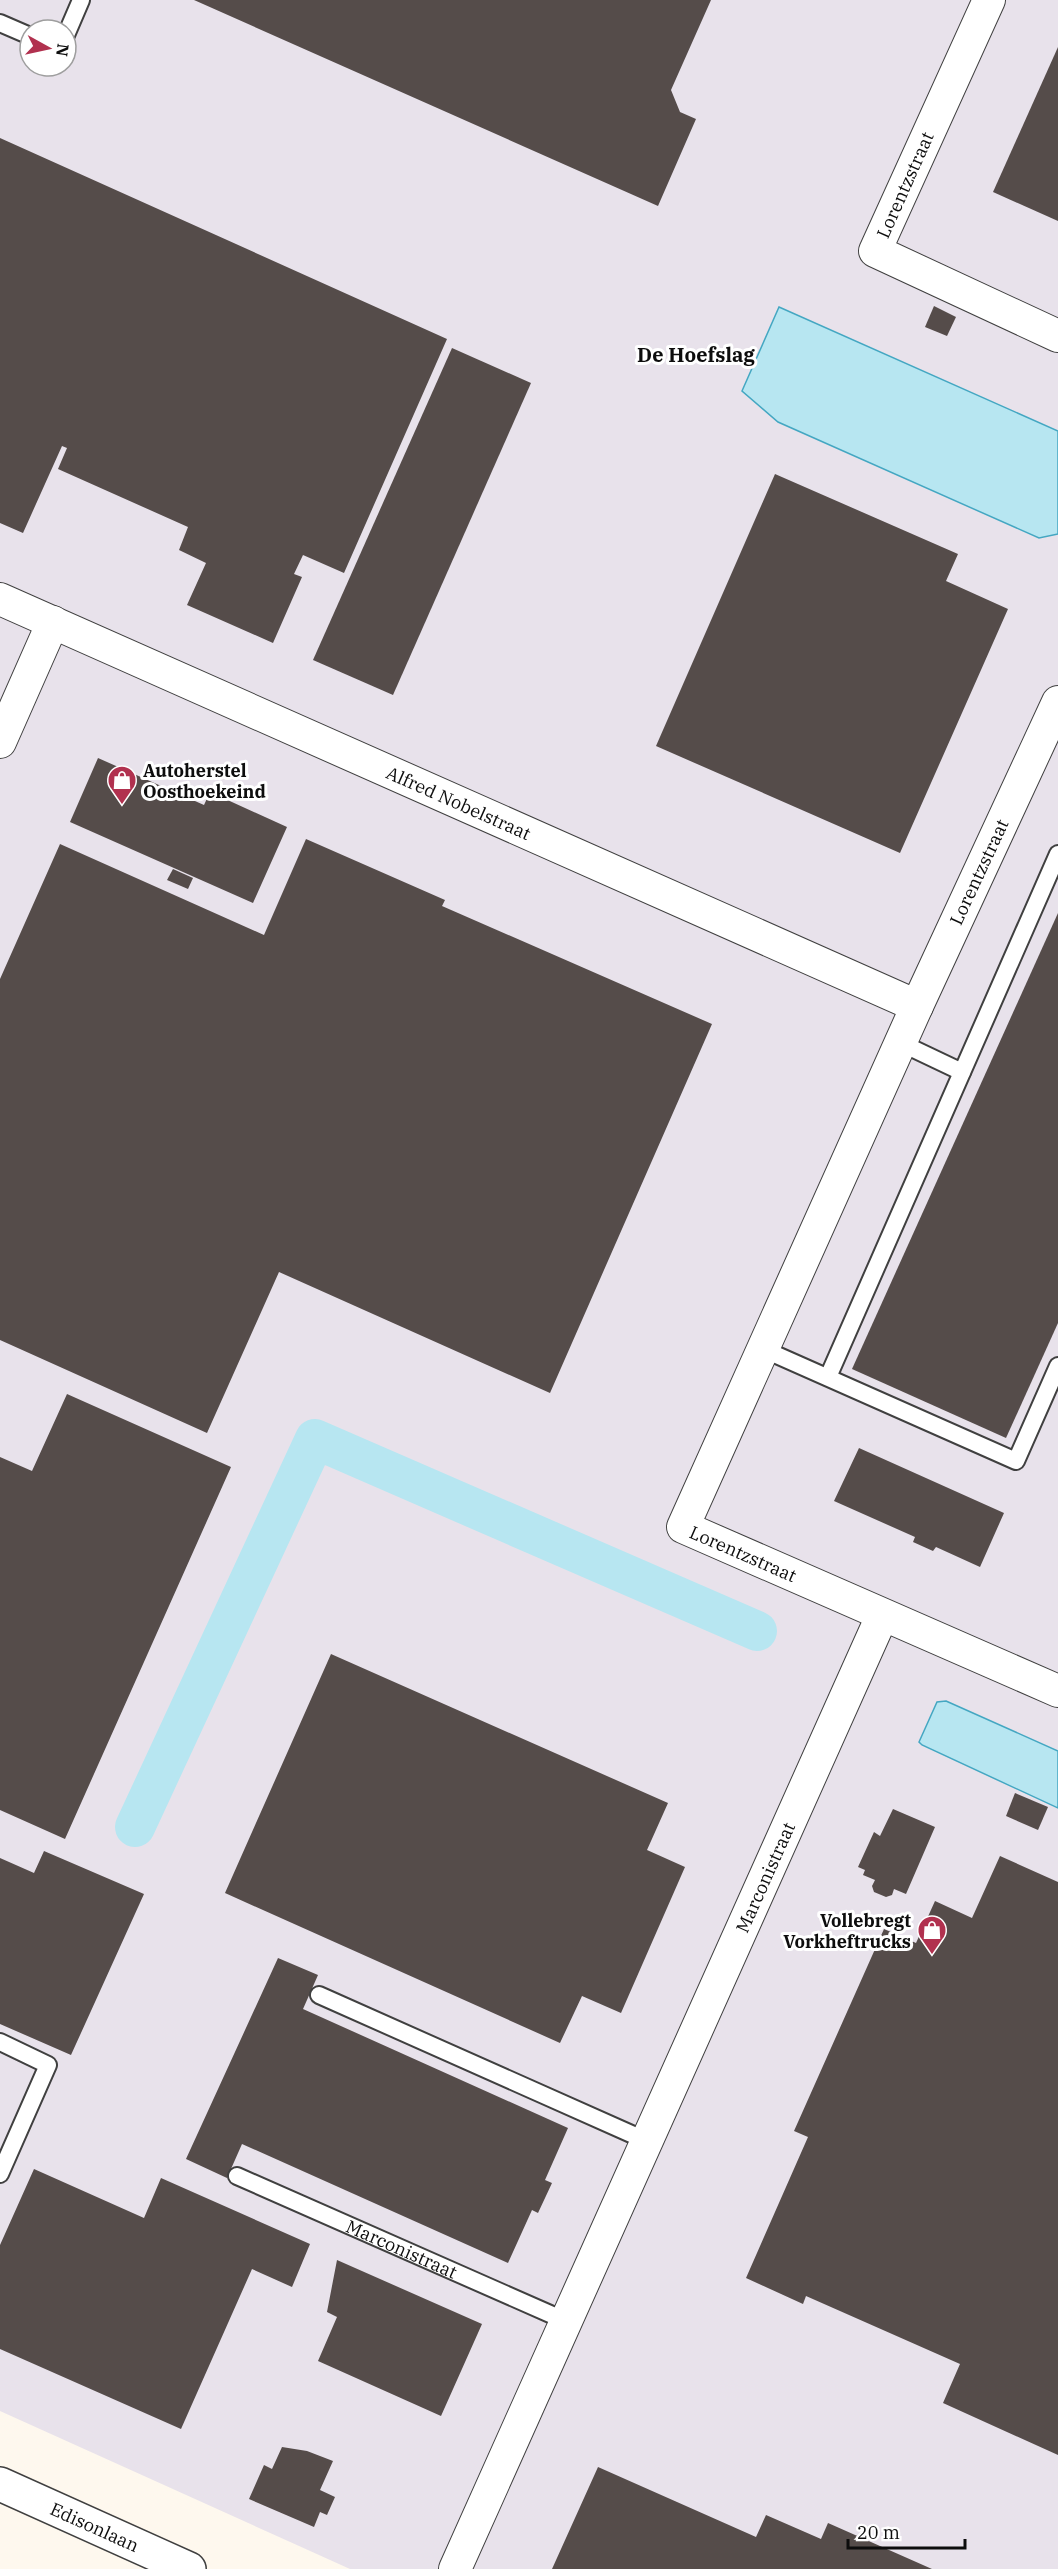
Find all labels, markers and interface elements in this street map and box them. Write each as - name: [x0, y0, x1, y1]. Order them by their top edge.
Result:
- north arrow: [18, 18, 78, 78]
- text: N: [52, 42, 74, 58]
- street label: Lorentzstraat: [871, 128, 939, 242]
- district label: De Hoefslag: [637, 341, 755, 368]
- place label: Autoherstel Oosthoekeind: [143, 759, 266, 803]
- street label: Alfred Nobelstraat: [383, 761, 535, 845]
- shop icon: Autoherstel Oosthoekeind: [106, 764, 138, 806]
- street label: Lorentzstraat: [944, 815, 1014, 929]
- street label: Lorentzstraat: [686, 1520, 800, 1587]
- street label: Marconistraat: [730, 1818, 800, 1936]
- place label: Vollebregt Vorkheftrucks: [783, 1909, 911, 1953]
- shop icon: Vollebregt Vorkheftrucks: [916, 1914, 948, 1956]
- street label: Marconistraat: [343, 2214, 461, 2283]
- street label: Edisonlaan: [47, 2497, 143, 2557]
- scale bar: [848, 2512, 965, 2550]
- text: 20 m: [857, 2521, 900, 2544]

